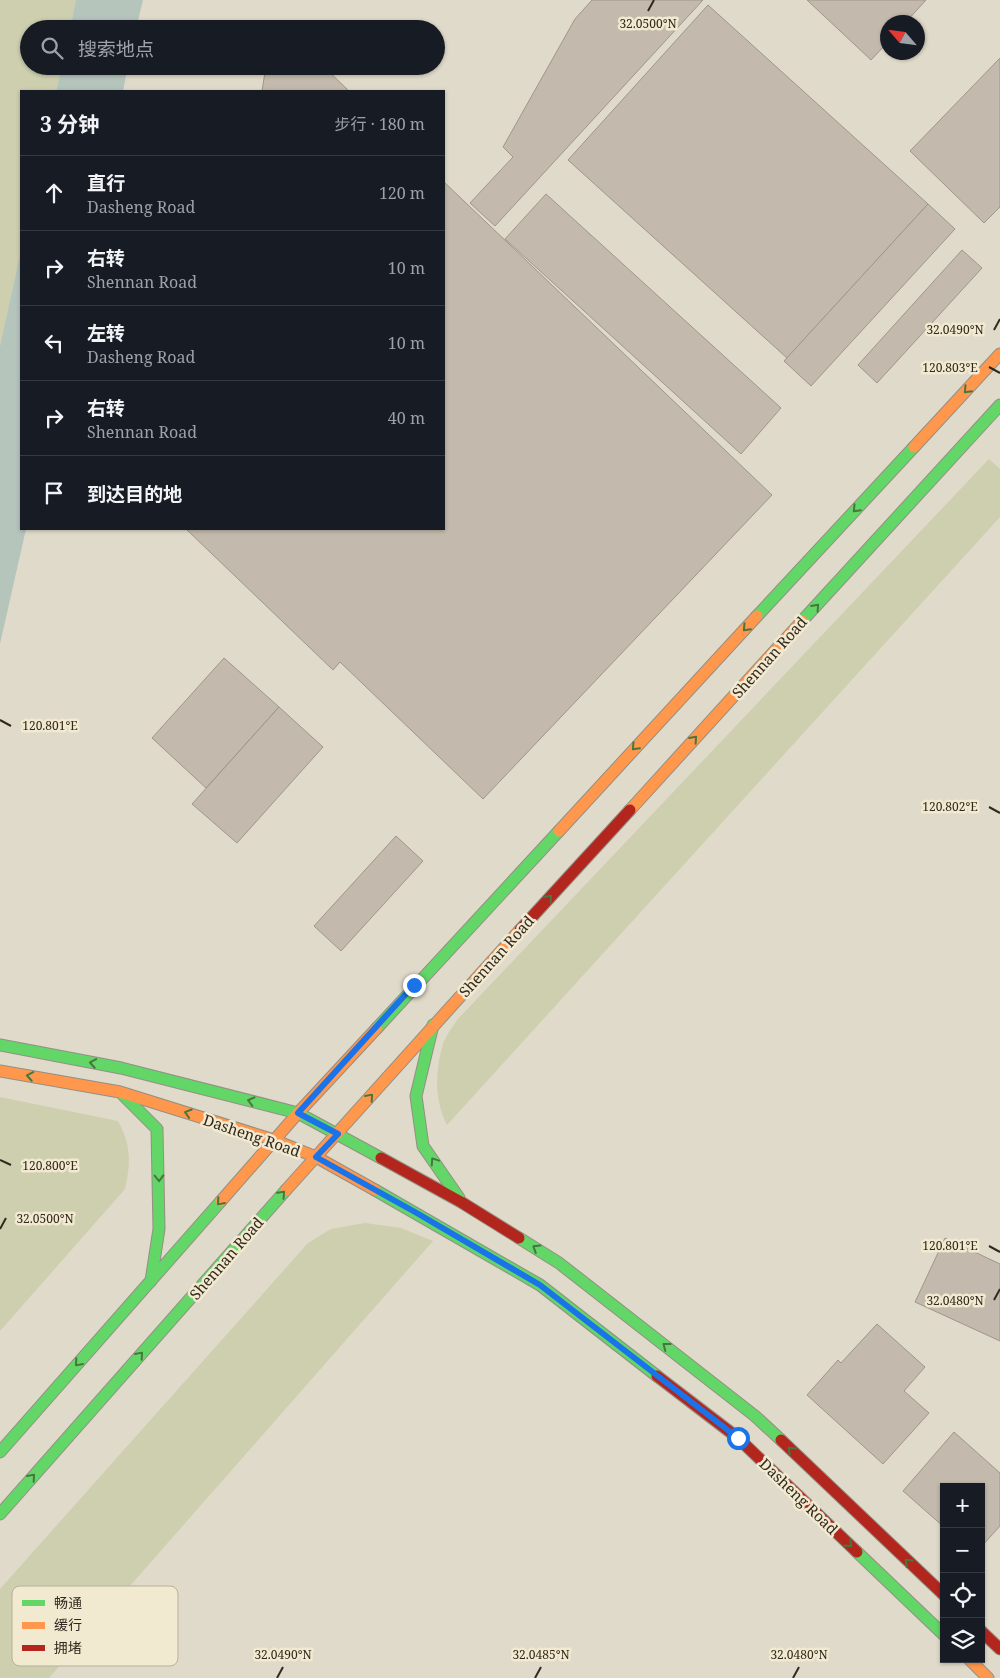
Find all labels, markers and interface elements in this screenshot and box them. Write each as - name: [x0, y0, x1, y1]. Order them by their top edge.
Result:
- text: 32.0500°N: [619, 15, 677, 32]
- north arrow: [880, 15, 925, 60]
- search box: [20, 20, 445, 75]
- icon: search: [38, 34, 66, 62]
- text: 搜索地点: [78, 36, 154, 62]
- text: 3 分钟: [40, 110, 99, 138]
- text: 步行 · 180 m: [335, 113, 425, 135]
- text: 直行: [87, 170, 125, 196]
- icon: ahead: [40, 179, 68, 207]
- text: 120 m: [379, 182, 425, 204]
- text: Dasheng Road: [87, 196, 195, 218]
- text: 右转: [87, 245, 125, 271]
- icon: right: [40, 254, 68, 282]
- text: 10 m: [388, 257, 425, 279]
- text: Shennan Road: [87, 271, 197, 293]
- text: 左转: [87, 320, 125, 346]
- text: 32.0490°N: [926, 321, 984, 338]
- icon: left: [40, 329, 68, 357]
- text: 10 m: [388, 332, 425, 354]
- text: Dasheng Road: [87, 346, 195, 368]
- text: 120.803°E: [922, 359, 978, 376]
- one-way arrow: [964, 384, 973, 393]
- text: 右转: [87, 395, 125, 421]
- icon: right: [40, 404, 68, 432]
- text: 40 m: [388, 407, 425, 429]
- text: Shennan Road: [87, 421, 197, 443]
- icon: arrive: [40, 479, 68, 507]
- text: 到达目的地: [87, 481, 182, 507]
- one-way arrow: [853, 503, 862, 512]
- one-way arrow: [810, 603, 819, 612]
- street label: Shennan Road: [727, 612, 811, 702]
- one-way arrow: [743, 622, 752, 631]
- text: 120.801°E: [22, 717, 78, 734]
- one-way arrow: [688, 736, 697, 745]
- one-way arrow: [632, 742, 641, 751]
- text: 120.802°E: [922, 798, 978, 815]
- one-way arrow: [543, 895, 552, 904]
- street label: Shennan Road: [454, 911, 538, 1001]
- route end: [403, 974, 426, 997]
- one-way arrow: [89, 1058, 98, 1068]
- one-way arrow: [25, 1071, 34, 1081]
- one-way arrow: [364, 1094, 373, 1103]
- one-way arrow: [248, 1096, 256, 1106]
- one-way arrow: [184, 1109, 192, 1119]
- street label: Dasheng Road: [201, 1109, 303, 1161]
- text: 120.800°E: [22, 1157, 78, 1174]
- one-way arrow: [431, 1158, 440, 1167]
- one-way arrow: [154, 1174, 164, 1182]
- one-way arrow: [276, 1191, 285, 1200]
- one-way arrow: [217, 1196, 226, 1205]
- text: 32.0500°N: [16, 1210, 74, 1227]
- street label: Shennan Road: [185, 1212, 267, 1304]
- text: 120.801°E: [922, 1237, 978, 1254]
- one-way arrow: [532, 1245, 541, 1255]
- text: 32.0480°N: [926, 1292, 984, 1309]
- one-way arrow: [662, 1343, 672, 1352]
- one-way arrow: [134, 1352, 143, 1361]
- one-way arrow: [75, 1358, 84, 1367]
- route start: [727, 1427, 750, 1450]
- one-way arrow: [787, 1447, 796, 1456]
- street label: Dasheng Road: [756, 1454, 842, 1538]
- one-way arrow: [26, 1474, 35, 1483]
- map controls: [940, 1483, 985, 1663]
- button: +: [940, 1483, 985, 1528]
- button: −: [940, 1528, 985, 1573]
- one-way arrow: [843, 1538, 852, 1547]
- one-way arrow: [905, 1559, 914, 1568]
- button: locate: [940, 1573, 985, 1618]
- legend: [12, 1586, 178, 1666]
- text: 畅通: [54, 1593, 82, 1612]
- text: 缓行: [54, 1615, 82, 1634]
- button: layers: [940, 1618, 985, 1663]
- text: 拥堵: [54, 1638, 82, 1657]
- text: 32.0490°N: [254, 1646, 312, 1663]
- text: 32.0485°N: [512, 1646, 570, 1663]
- text: 32.0480°N: [770, 1646, 828, 1663]

